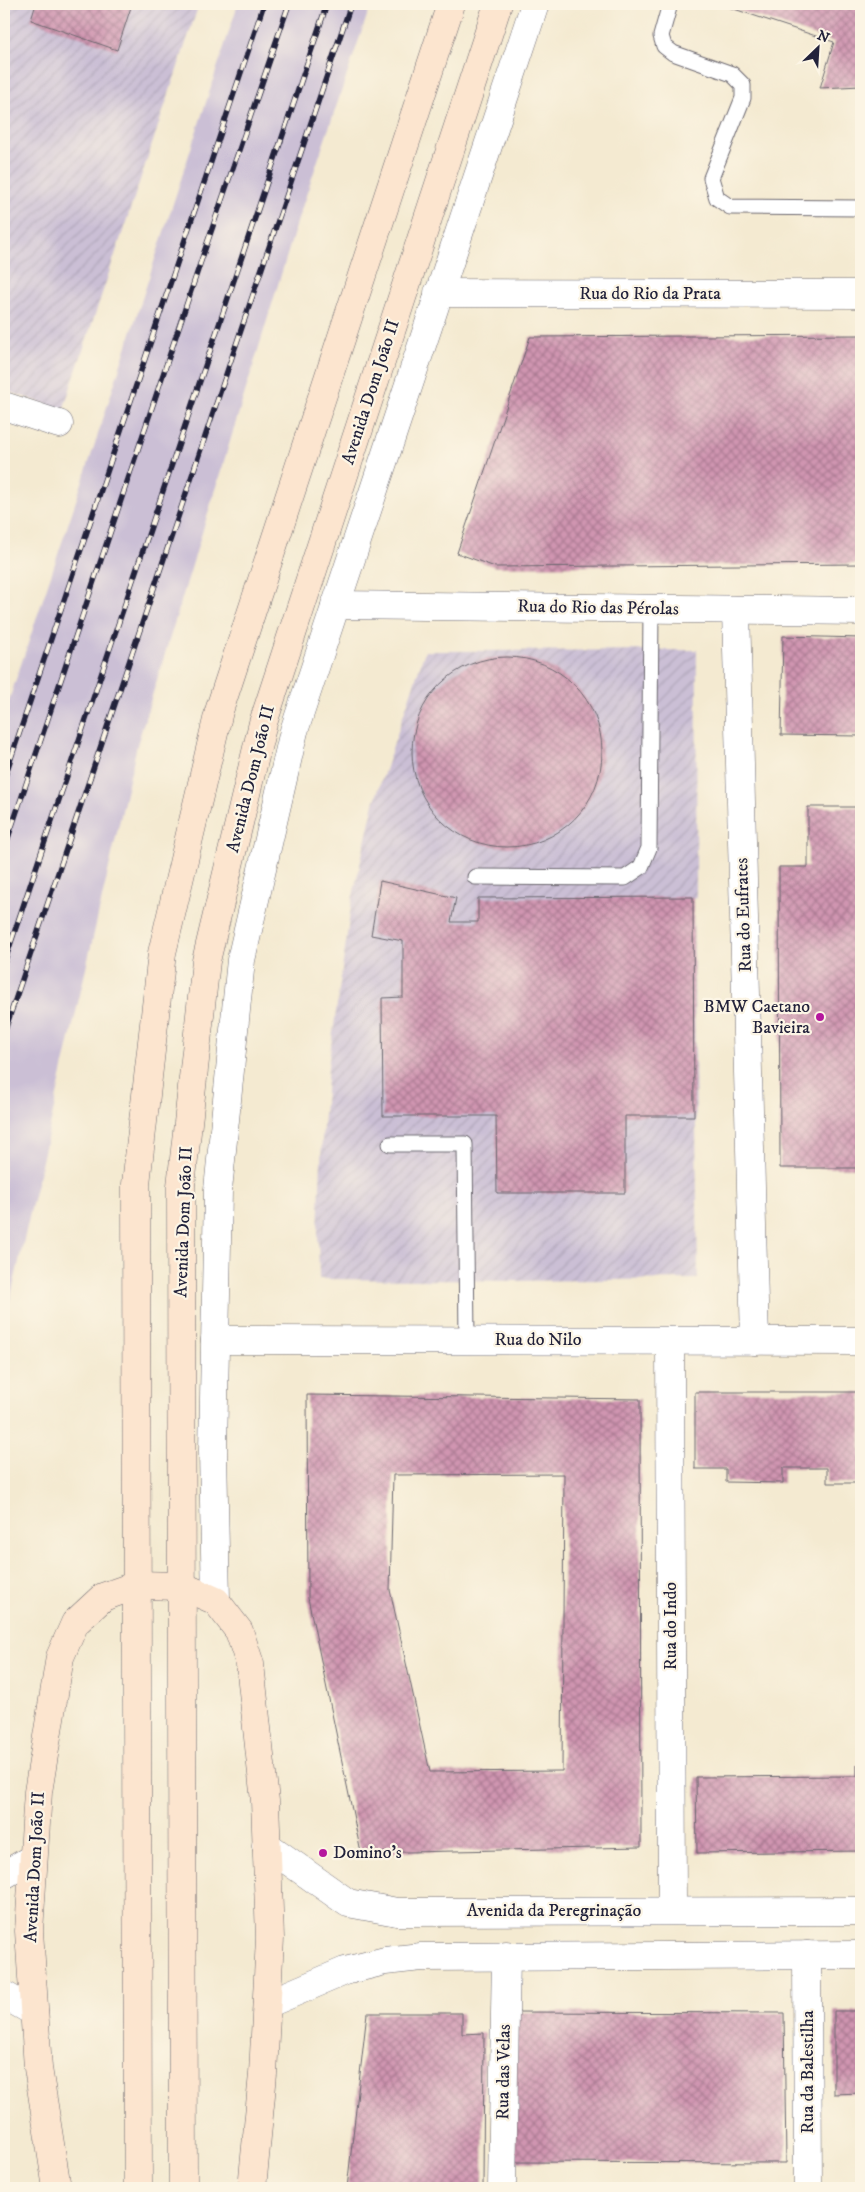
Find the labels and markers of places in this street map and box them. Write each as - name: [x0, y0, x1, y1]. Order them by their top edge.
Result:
- place label: BMW Caetano Bavieira: [703, 996, 810, 1039]
- marker: BMW Caetano Bavieira: [814, 1011, 826, 1023]
- place label: Domino's: [333, 1842, 402, 1864]
- marker: Domino's: [317, 1847, 329, 1859]

